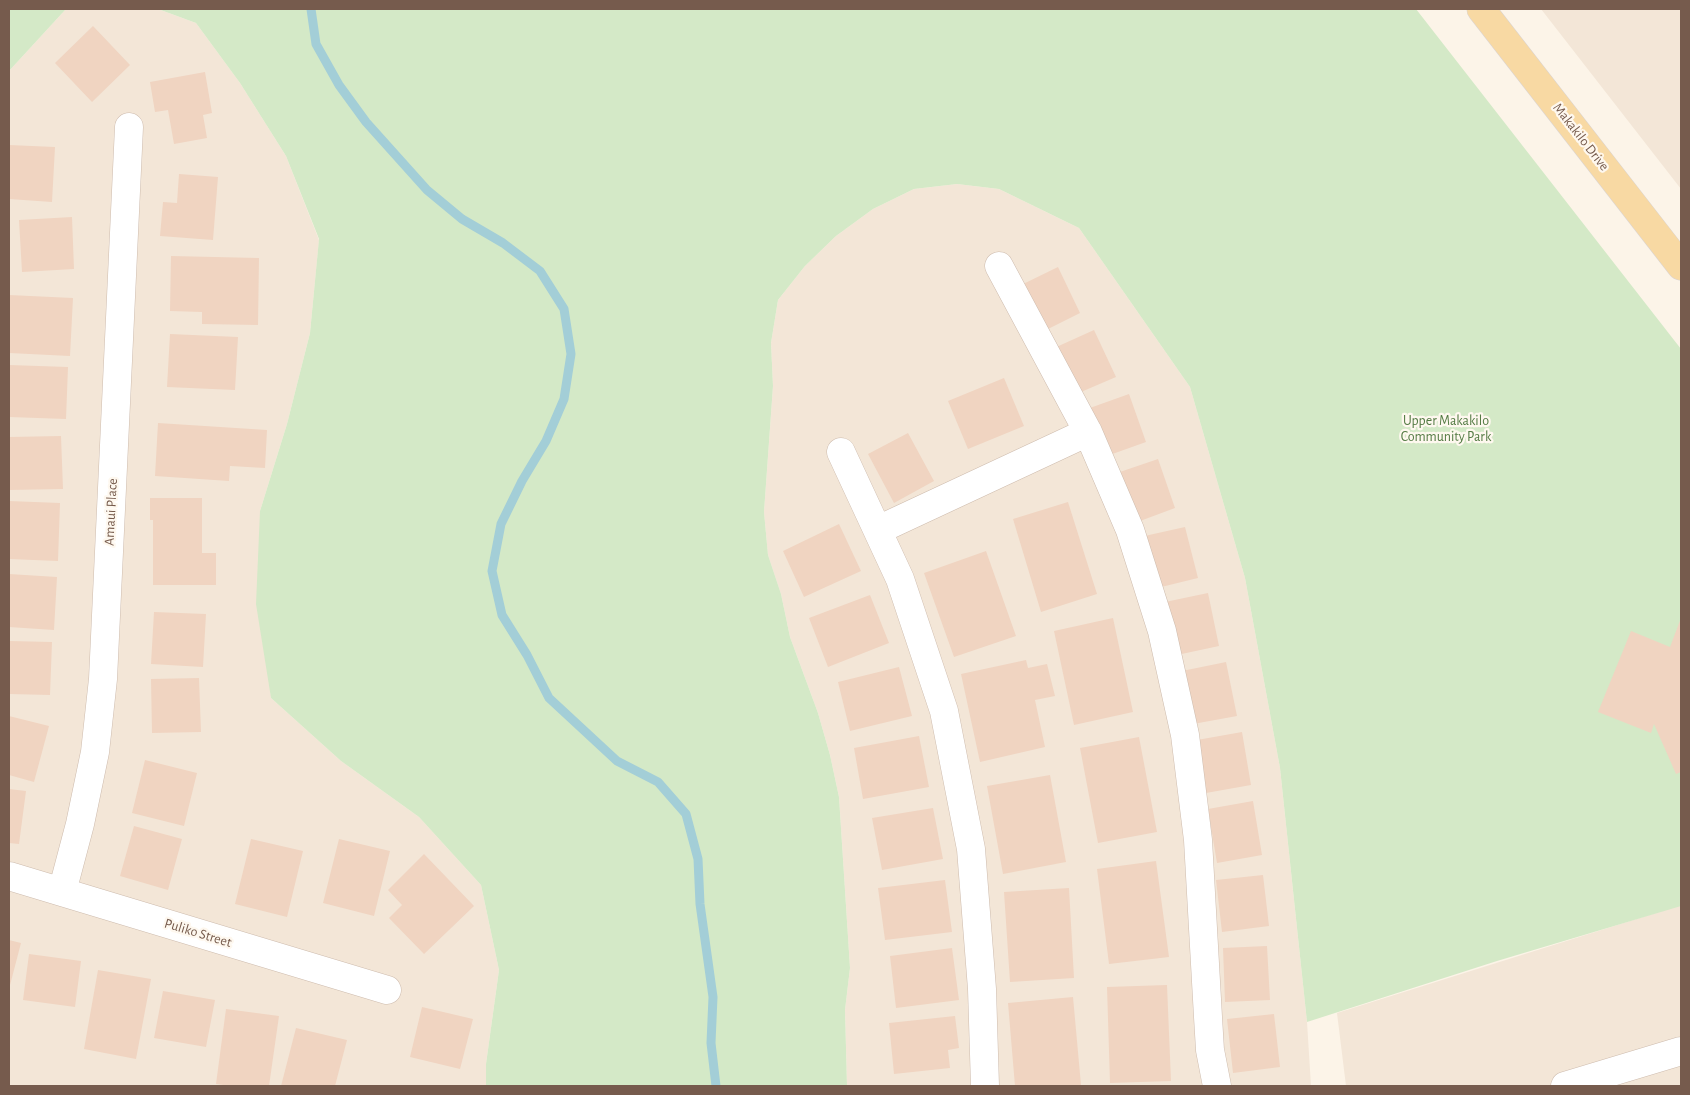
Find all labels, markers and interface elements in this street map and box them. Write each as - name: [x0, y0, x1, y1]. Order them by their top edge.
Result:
- street label: Makakilo Drive: [1549, 100, 1613, 174]
- park label: Upper Makakilo Community Park: [1401, 413, 1491, 446]
- street label: Amaui Place: [101, 478, 121, 546]
- street label: Puliko Street: [162, 915, 234, 951]

